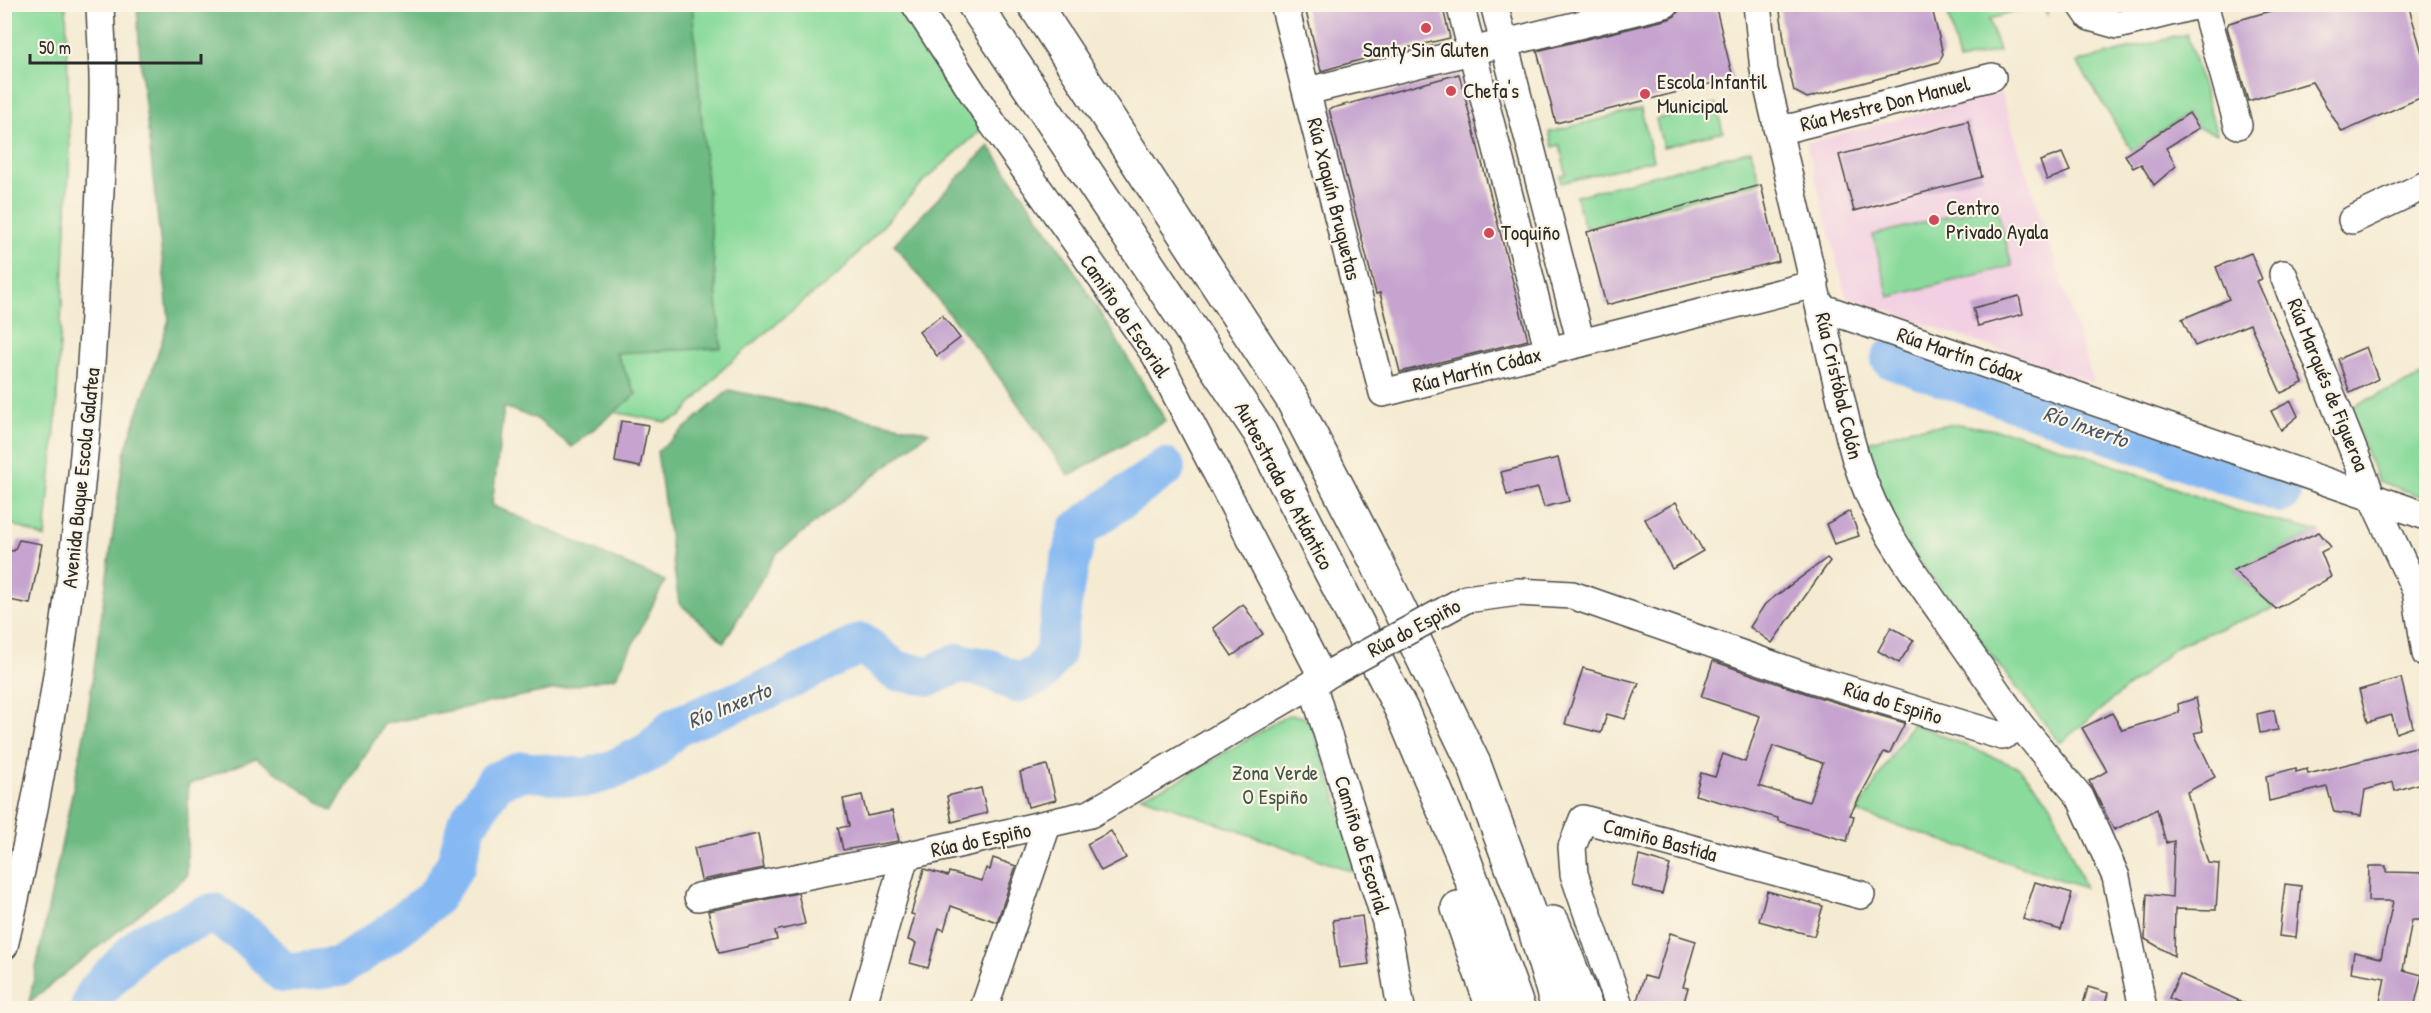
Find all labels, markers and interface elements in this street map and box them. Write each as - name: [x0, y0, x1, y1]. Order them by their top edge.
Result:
- marker: Santy Sin Gluten: [1419, 21, 1433, 35]
- scale bar: [30, 27, 201, 65]
- text: 50 m: [39, 35, 71, 60]
- place label: Santy Sin Gluten: [1363, 35, 1489, 64]
- place label: Escola Infantil Municipal: [1657, 67, 1767, 120]
- street label: Rúa Mestre Don Manuel: [1797, 68, 1973, 139]
- place label: Chefa's: [1463, 76, 1519, 105]
- marker: Chefa's: [1444, 84, 1458, 98]
- marker: Escola Infantil Municipal: [1638, 87, 1652, 101]
- street label: Rúa Xaquín Bruquetas: [1300, 115, 1369, 283]
- place label: Centro Privado Ayala: [1946, 193, 2048, 246]
- marker: Centro Privado Ayala: [1927, 213, 1941, 227]
- place label: Toquiño: [1501, 218, 1560, 247]
- marker: Toquiño: [1482, 226, 1496, 240]
- street label: Camiño do Escorial: [1073, 248, 1178, 384]
- street label: Rúa Marqués de Figueroa: [2281, 294, 2376, 476]
- street label: Rúa Cristóbal Colón: [1808, 310, 1870, 462]
- street label: Rúa Martín Códax: [1893, 319, 2027, 390]
- street label: Rúa Martín Códax: [1409, 339, 1544, 400]
- street label: Avenida Buque Escola Galatea: [55, 366, 106, 590]
- street label: Autoestrada do Atlántico: [1228, 397, 1341, 575]
- water label: Río Inxerto: [2040, 398, 2134, 455]
- street label: Rúa do Espiño: [1362, 591, 1465, 664]
- water label: Río Inxerto: [683, 674, 777, 735]
- street label: Rúa do Espiño: [1840, 674, 1946, 731]
- park label: Zona Verde O Espiño: [1232, 758, 1318, 811]
- street label: Camiño do Escorial: [1328, 772, 1397, 918]
- street label: Camiño Bastida: [1600, 810, 1720, 869]
- street label: Rúa do Espiño: [928, 815, 1034, 864]

